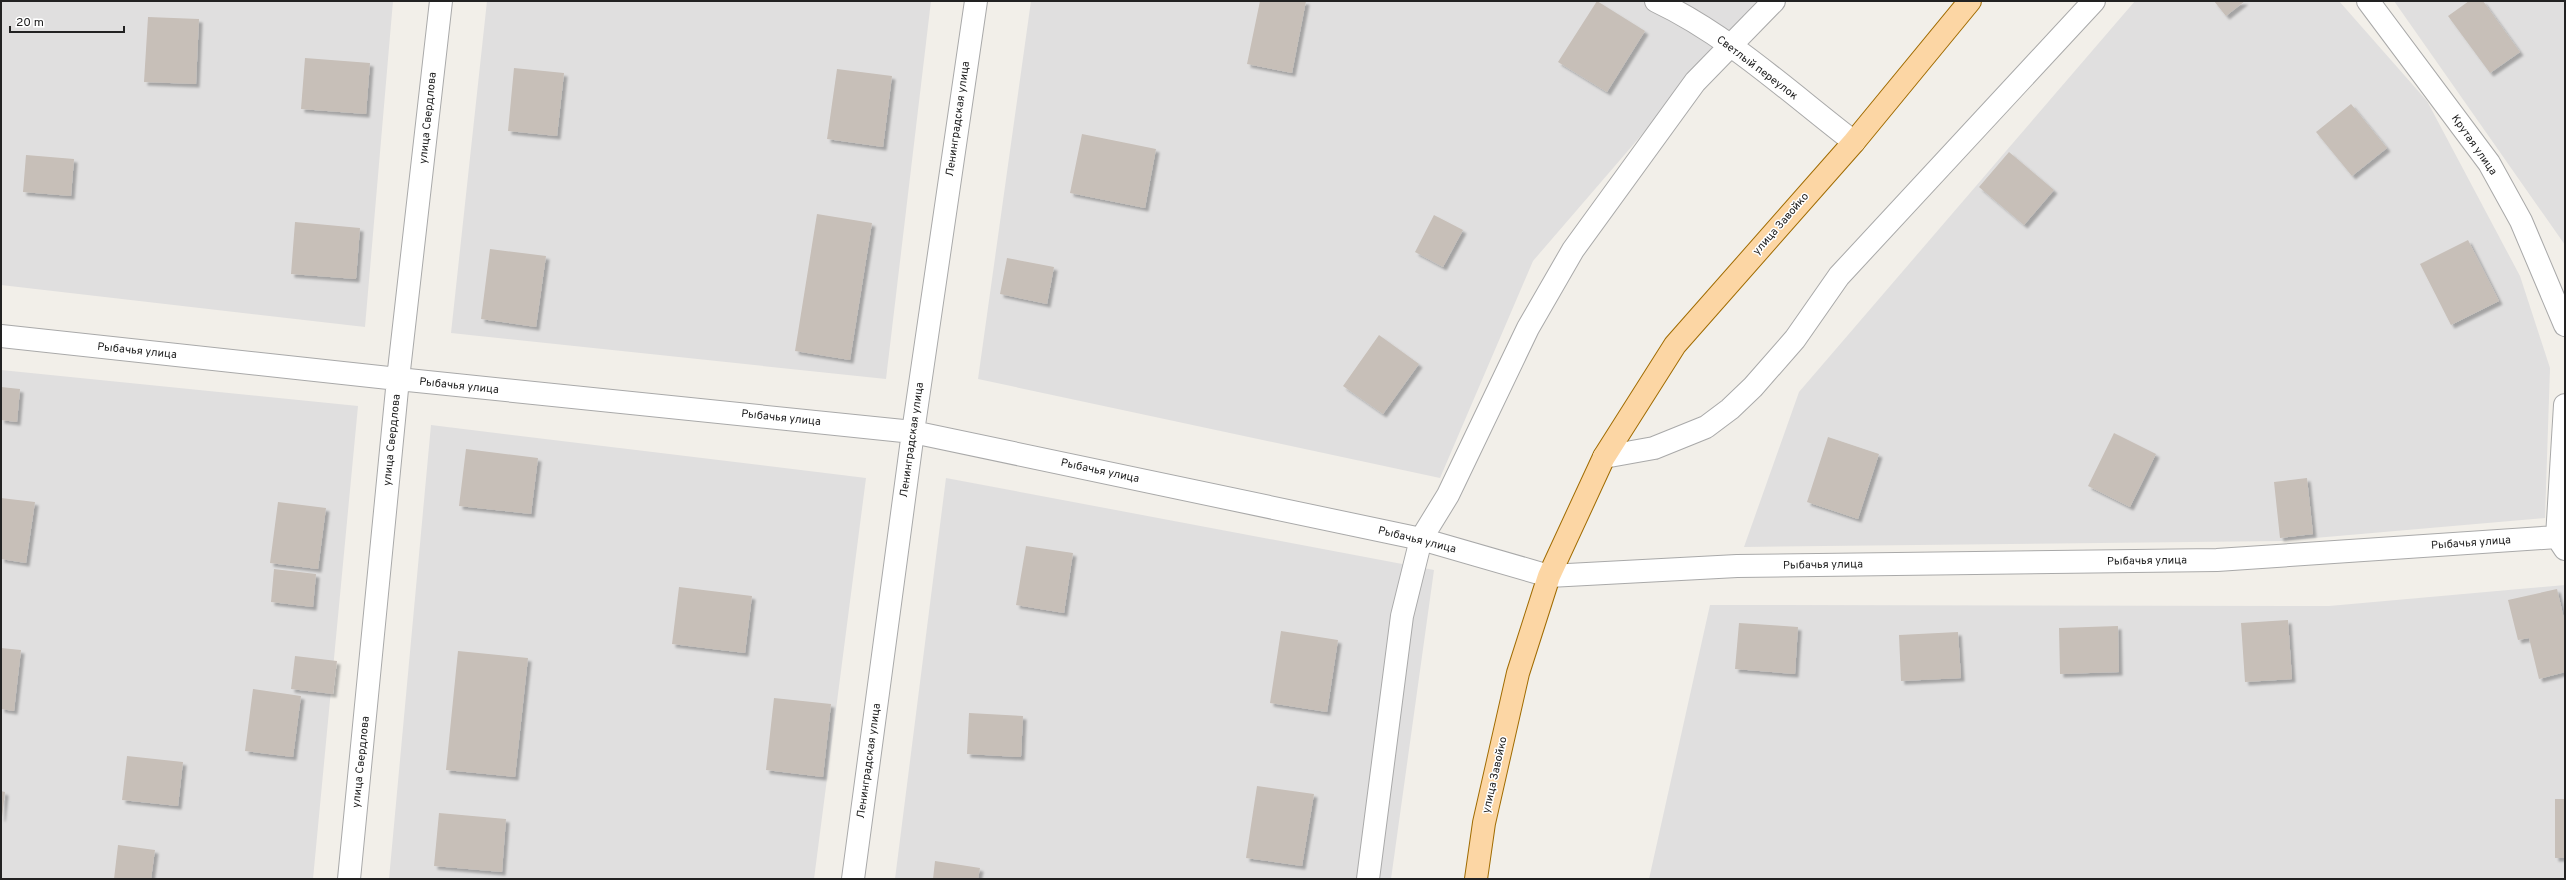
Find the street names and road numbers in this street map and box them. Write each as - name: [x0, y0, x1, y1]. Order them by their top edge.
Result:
- street label: Светлый переулок: [1714, 33, 1800, 103]
- street label: Ленинградская улица: [943, 60, 973, 178]
- street label: улица Свердлова: [416, 71, 440, 165]
- street label: Крутая улица: [2448, 112, 2500, 178]
- street label: улица Завойко: [1750, 190, 1812, 258]
- street label: Рыбачья улица: [96, 340, 178, 362]
- street label: Рыбачья улица: [418, 375, 500, 397]
- street label: Ленинградская улица: [897, 381, 927, 499]
- street label: улица Свердлова: [380, 393, 404, 487]
- street label: Рыбачья улица: [740, 407, 822, 429]
- street label: Рыбачья улица: [1059, 456, 1141, 486]
- street label: Рыбачья улица: [1376, 524, 1458, 557]
- street label: Рыбачья улица: [2431, 533, 2512, 553]
- street label: Рыбачья улица: [2107, 553, 2187, 569]
- street label: Рыбачья улица: [1783, 557, 1863, 573]
- street label: Ленинградская улица: [854, 702, 884, 820]
- street label: улица Свердлова: [349, 715, 373, 809]
- street label: улица Завойко: [1479, 735, 1511, 815]

